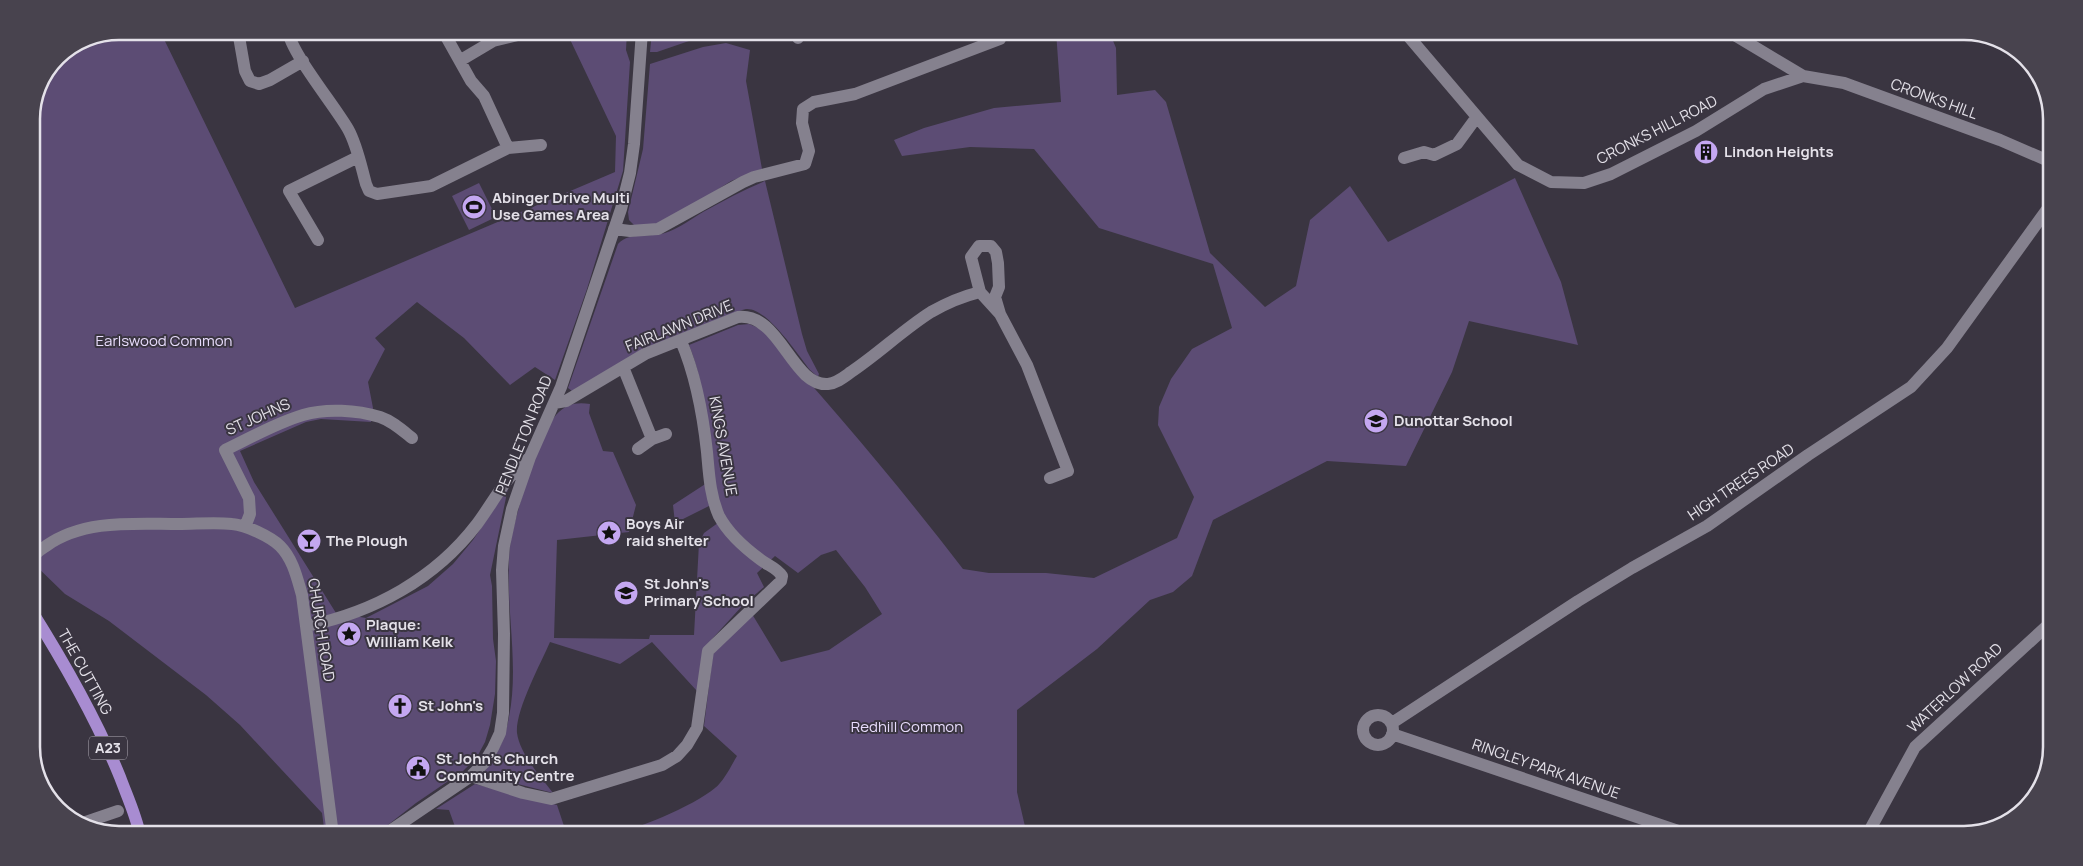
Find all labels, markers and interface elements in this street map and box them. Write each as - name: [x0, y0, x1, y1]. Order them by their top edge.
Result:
- street label: CRONKS HILL: [1888, 73, 1981, 124]
- street label: CRONKS HILL ROAD: [1593, 90, 1721, 169]
- building icon: Lindon Heights: [1693, 139, 1719, 165]
- place label: Lindon Heights: [1724, 141, 1834, 162]
- place label: Abinger Drive Multi Use Games Area: [492, 187, 630, 225]
- sports icon: Abinger Drive Multi Use Games Area: [461, 194, 487, 220]
- street label: FAIRLAWN DRIVE: [622, 294, 736, 357]
- park label: Earlswood Common: [96, 330, 233, 351]
- street label: PENDLETON ROAD: [490, 372, 557, 498]
- street label: ST JOHNS: [222, 393, 293, 440]
- street label: KINGS AVENUE: [704, 394, 743, 497]
- school or university icon: Dunottar School: [1363, 408, 1389, 434]
- place label: Dunottar School: [1394, 410, 1513, 431]
- street label: HIGH TREES ROAD: [1683, 438, 1798, 525]
- place label: Boys Air raid shelter: [626, 513, 709, 551]
- place icon: Boys Air raid shelter: [596, 520, 622, 546]
- bar icon: The Plough: [296, 528, 322, 554]
- place label: The Plough: [326, 530, 408, 551]
- place label: St John's Primary School: [644, 573, 754, 611]
- street label: CHURCH ROAD: [303, 577, 340, 683]
- school or university icon: St John's Primary School: [613, 580, 639, 606]
- place label: Plaque: William Kelk: [366, 614, 454, 652]
- place icon: Plaque: William Kelk: [336, 621, 362, 647]
- street label: THE CUTTING: [53, 625, 118, 719]
- street label: WATERLOW ROAD: [1903, 638, 2007, 737]
- church icon: St John's: [387, 693, 413, 719]
- place label: St John's: [418, 695, 483, 716]
- park label: Redhill Common: [851, 716, 963, 737]
- street label: RINGLEY PARK AVENUE: [1469, 733, 1623, 804]
- road number: A23: [89, 736, 127, 760]
- place label: St John's Church Community Centre: [436, 748, 575, 786]
- public building icon: St John's Church Community Centre: [405, 755, 431, 781]

